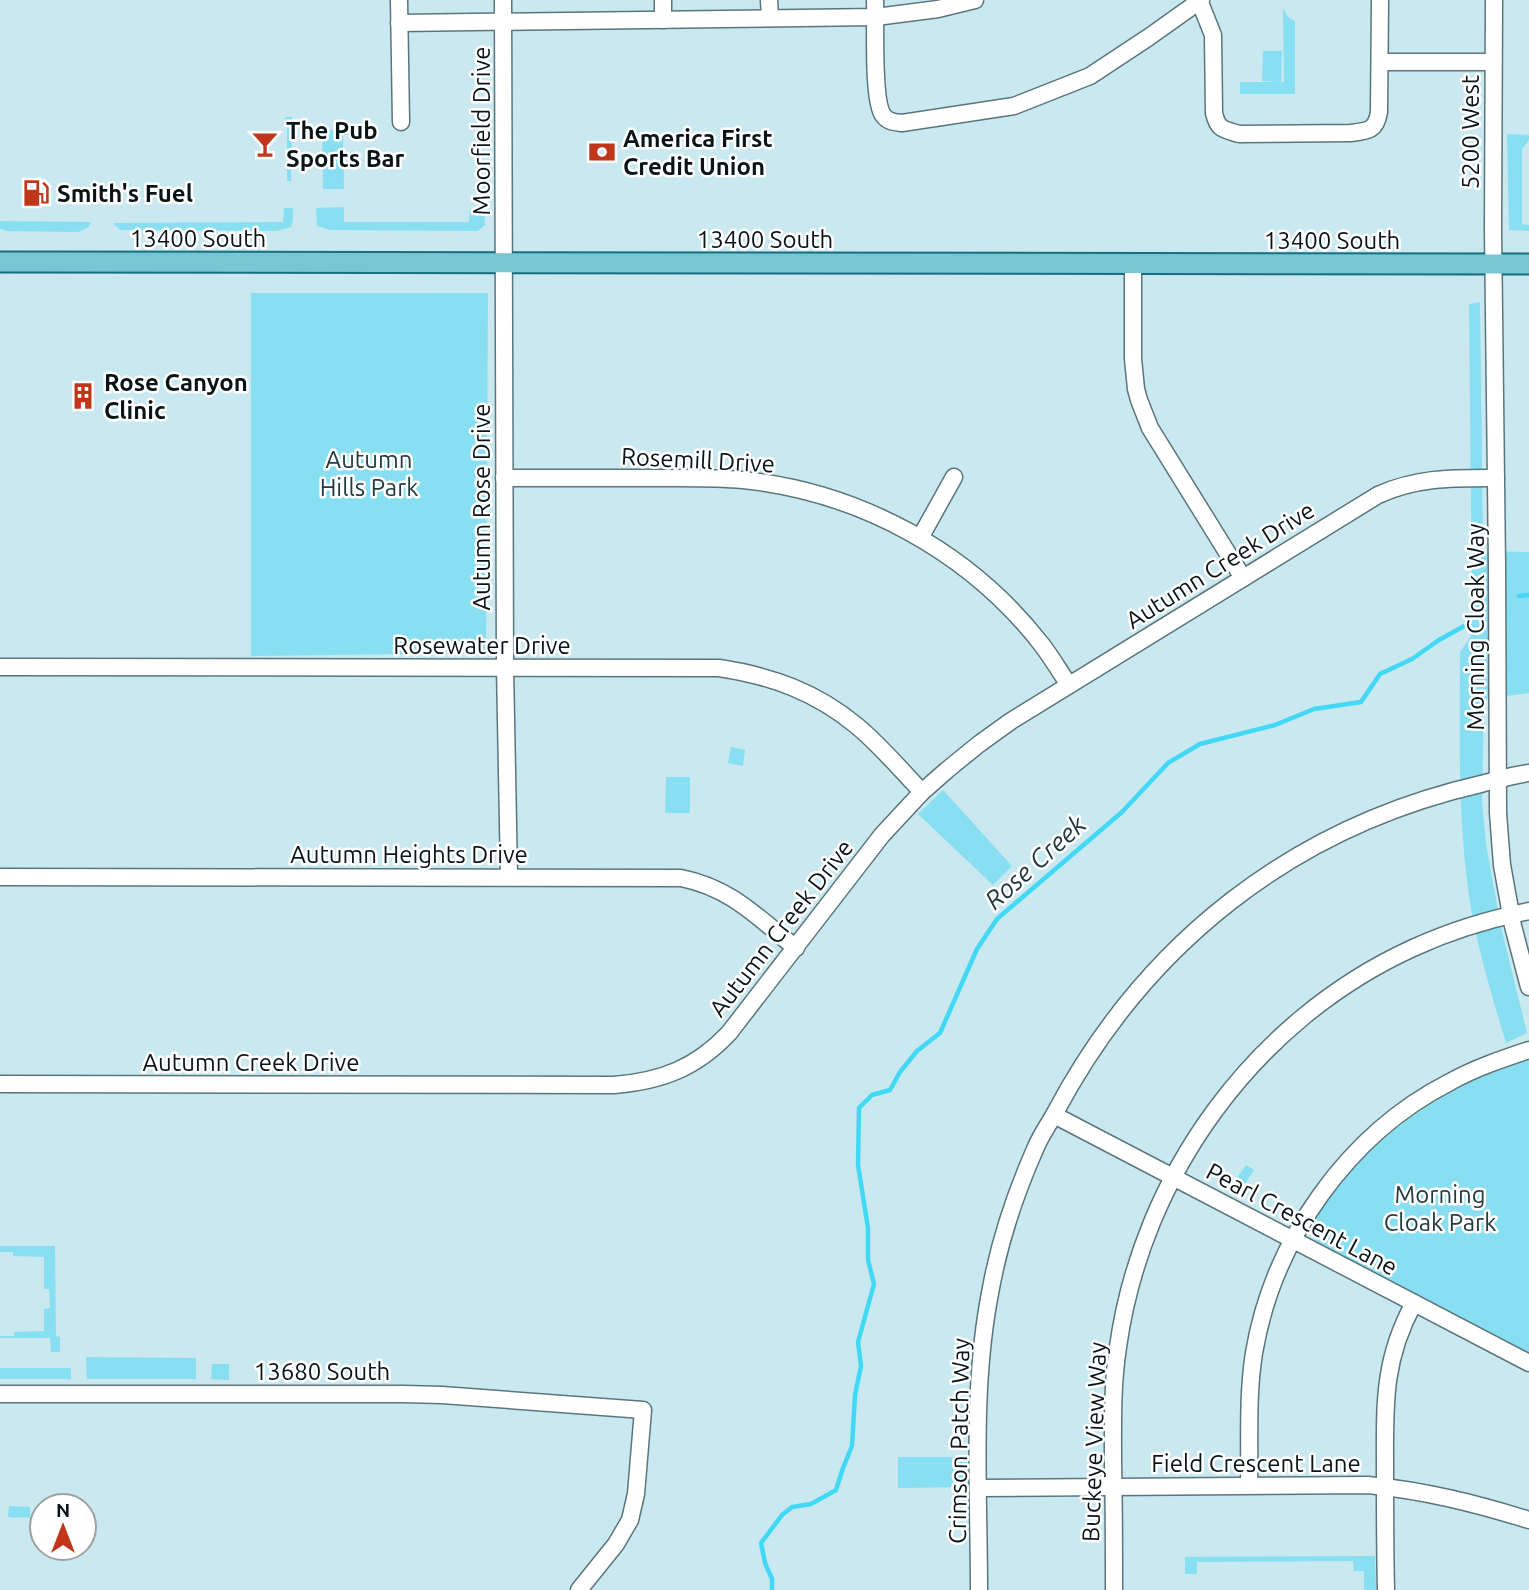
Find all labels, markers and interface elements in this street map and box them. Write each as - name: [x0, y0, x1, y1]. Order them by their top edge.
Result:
- street label: Moorfield Drive: [468, 47, 495, 215]
- street label: 5200 West: [1457, 74, 1484, 189]
- place label: The Pub Sports Bar: [286, 117, 405, 172]
- place label: America First Credit Union: [623, 125, 773, 180]
- bar icon: The Pub Sports Bar: [250, 129, 280, 159]
- bank icon: America First Credit Union: [587, 137, 617, 167]
- fuel station icon: Smith's Fuel: [21, 178, 51, 208]
- place label: Smith's Fuel: [57, 180, 193, 207]
- street label: 13400 South: [130, 225, 266, 252]
- street label: 13400 South: [697, 226, 833, 253]
- street label: 13400 South: [1264, 227, 1400, 254]
- place label: Rose Canyon Clinic: [104, 369, 248, 424]
- building icon: Rose Canyon Clinic: [68, 381, 98, 411]
- street label: Autumn Rose Drive: [468, 403, 495, 611]
- street label: Rosemill Drive: [620, 442, 776, 478]
- park label: Autumn Hills Park: [320, 446, 418, 501]
- street label: Autumn Creek Drive: [1121, 496, 1319, 634]
- street label: Morning Cloak Way: [1462, 523, 1489, 731]
- street label: Rosewater Drive: [393, 632, 571, 659]
- water label: Rose Creek: [979, 809, 1092, 915]
- street label: Autumn Creek Drive: [704, 834, 858, 1022]
- street label: Autumn Heights Drive: [290, 841, 528, 868]
- street label: Autumn Creek Drive: [143, 1049, 359, 1076]
- street label: Pearl Crescent Lane: [1202, 1157, 1402, 1281]
- park label: Morning Cloak Park: [1384, 1181, 1496, 1236]
- street label: Crimson Patch Way: [944, 1337, 974, 1544]
- street label: Buckeye View Way: [1077, 1341, 1111, 1542]
- street label: 13680 South: [254, 1358, 390, 1385]
- street label: Field Crescent Lane: [1151, 1450, 1361, 1477]
- north arrow: [28, 1492, 98, 1562]
- text: N: [56, 1499, 70, 1521]

